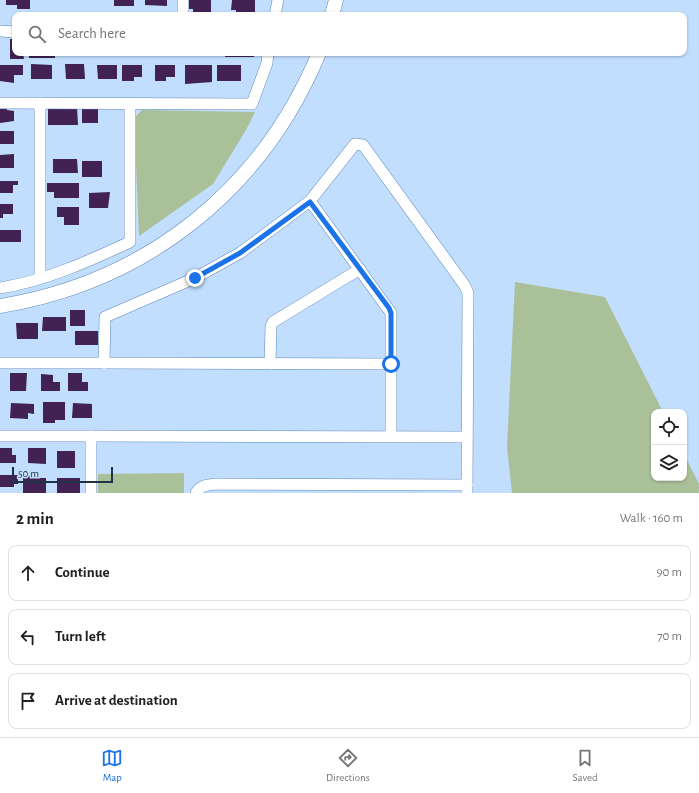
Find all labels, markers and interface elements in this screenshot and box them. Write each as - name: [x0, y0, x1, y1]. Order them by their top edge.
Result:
- search box: [12, 12, 687, 56]
- icon: search: [26, 23, 48, 45]
- text: Search here: [58, 26, 126, 41]
- route end: [186, 269, 204, 287]
- route start: [382, 355, 400, 373]
- map controls: [651, 409, 687, 481]
- button: locate: [651, 409, 687, 445]
- button: layers: [651, 445, 687, 481]
- scale bar: [12, 465, 113, 484]
- text: 50 m: [18, 468, 39, 479]
- text: 2 min: [16, 510, 54, 527]
- text: Walk · 160 m: [620, 512, 683, 525]
- icon: ahead: [17, 562, 39, 584]
- text: Continue: [55, 565, 110, 580]
- text: 90 m: [656, 566, 682, 579]
- icon: left: [17, 626, 39, 648]
- text: Turn left: [55, 629, 106, 644]
- text: 70 m: [657, 630, 682, 643]
- icon: arrive: [17, 690, 39, 712]
- text: Arrive at destination: [55, 693, 178, 708]
- tab: Map: [101, 747, 123, 784]
- tab: Directions: [326, 747, 370, 784]
- tab: Saved: [572, 747, 598, 784]

